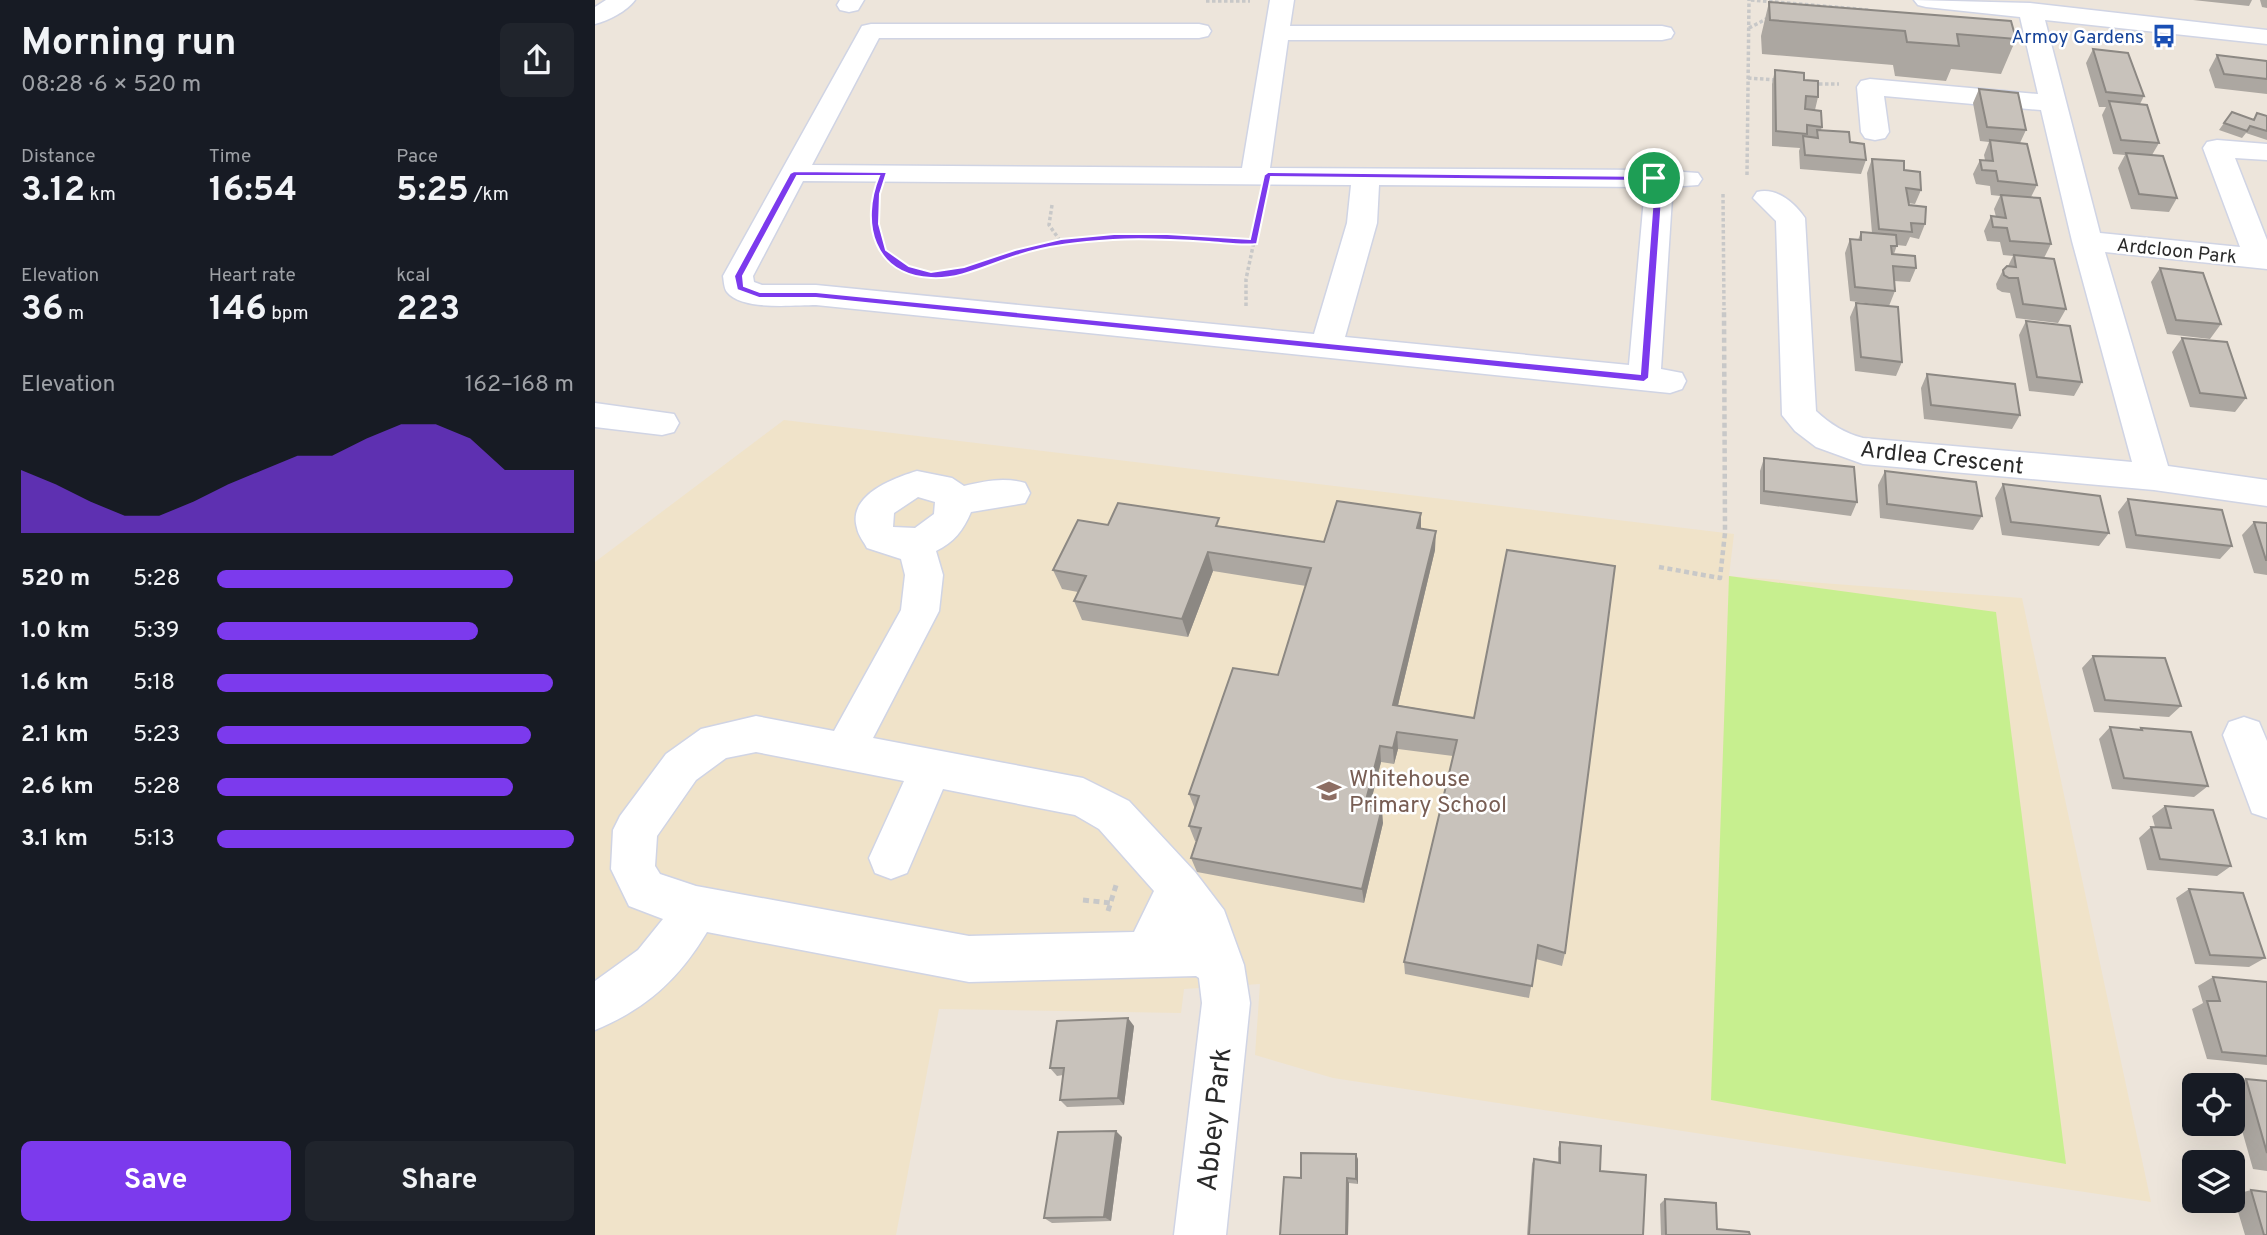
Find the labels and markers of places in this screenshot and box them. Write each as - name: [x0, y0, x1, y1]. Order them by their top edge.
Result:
- bus stop icon: Armoy Gardens: [2150, 22, 2178, 50]
- place label: Armoy Gardens: [2011, 26, 2144, 50]
- pin: [1624, 148, 1684, 208]
- place label: Whitehouse Primary School: [1349, 766, 1507, 821]
- school or university icon: Whitehouse Primary School: [1315, 777, 1343, 805]

